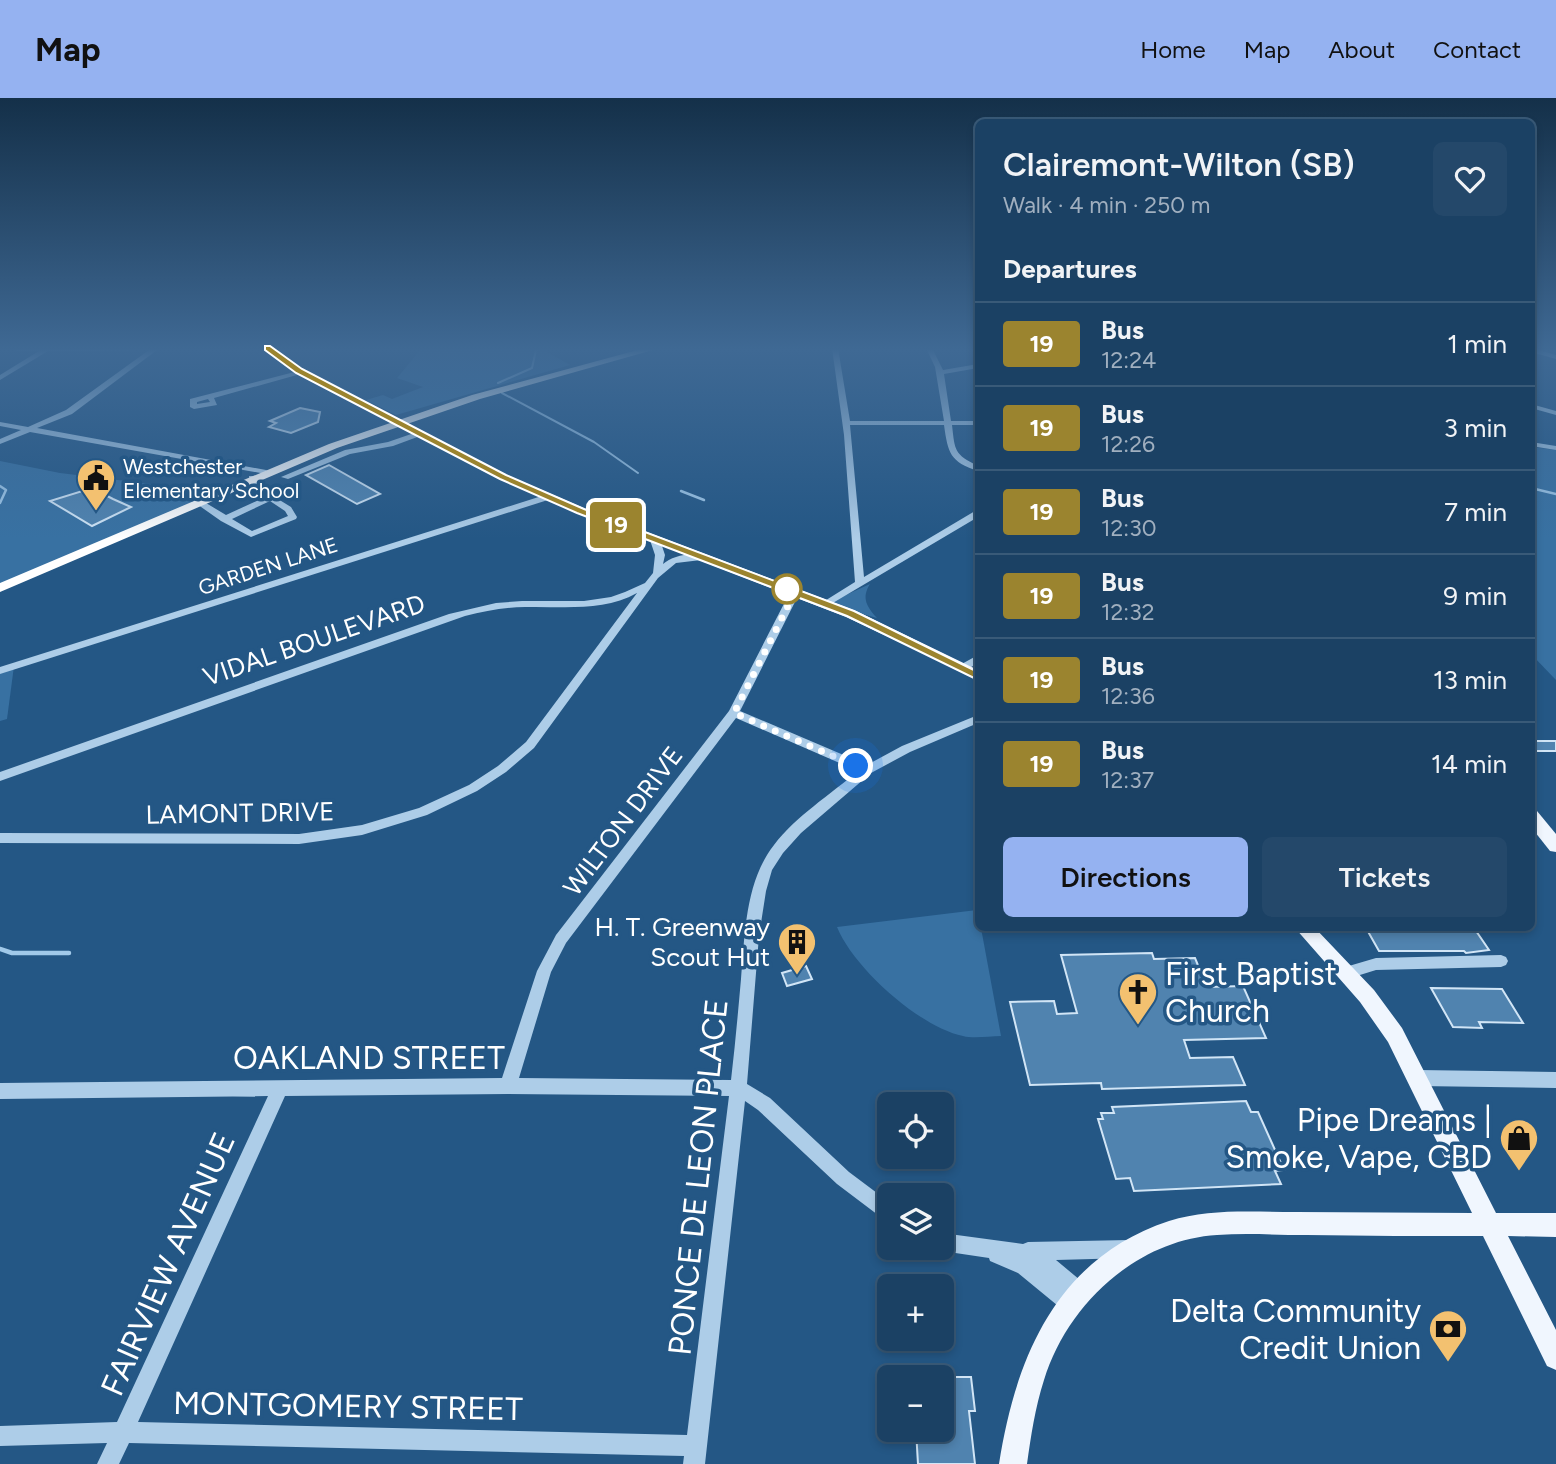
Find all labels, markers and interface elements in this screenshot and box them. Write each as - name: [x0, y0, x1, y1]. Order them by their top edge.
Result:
- text: Map: [35, 30, 101, 69]
- text: Home: [1140, 35, 1206, 64]
- text: Map: [1244, 35, 1290, 64]
- text: About: [1328, 35, 1395, 64]
- text: Contact: [1433, 35, 1521, 64]
- button: heart: [1433, 142, 1507, 216]
- text: Clairemont-Wilton (SB): [1003, 145, 1355, 184]
- text: Walk · 4 min · 250 m: [1003, 191, 1210, 219]
- text: Departures: [1003, 253, 1137, 285]
- text: Bus: [1101, 314, 1144, 346]
- text: 1 min: [1447, 328, 1507, 360]
- text: 19: [1029, 329, 1054, 358]
- text: 12:24: [1101, 346, 1156, 374]
- text: Bus: [1101, 398, 1144, 430]
- text: 3 min: [1444, 412, 1507, 444]
- text: 19: [1029, 413, 1054, 442]
- text: 12:26: [1101, 430, 1155, 458]
- place label: Westchester Elementary School: [123, 454, 299, 503]
- public building icon: Westchester Elementary School: [75, 457, 117, 512]
- text: Bus: [1101, 482, 1144, 514]
- text: 7 min: [1444, 496, 1507, 528]
- text: 19: [1029, 497, 1054, 526]
- line badge: 19: [584, 502, 648, 548]
- text: 19: [604, 510, 628, 539]
- text: 12:30: [1101, 514, 1156, 542]
- street label: GARDEN LANE: [195, 532, 341, 600]
- text: Bus: [1101, 566, 1144, 598]
- unlabelled marker: [772, 574, 802, 604]
- text: 9 min: [1443, 580, 1507, 612]
- text: 19: [1029, 581, 1054, 610]
- street label: VIDAL BOULEVARD: [199, 587, 429, 693]
- text: 12:32: [1101, 598, 1155, 626]
- text: Bus: [1101, 650, 1144, 682]
- text: 13 min: [1433, 664, 1507, 696]
- text: 19: [1029, 665, 1054, 694]
- text: 12:36: [1101, 682, 1155, 710]
- text: Bus: [1101, 734, 1144, 766]
- street label: WILTON DRIVE: [556, 740, 690, 902]
- your location: [838, 748, 873, 783]
- text: 14 min: [1431, 748, 1507, 780]
- text: 19: [1029, 749, 1054, 778]
- text: 12:37: [1101, 766, 1154, 794]
- street label: LAMONT DRIVE: [145, 795, 335, 831]
- button: Directions: [1003, 837, 1248, 917]
- button: Tickets: [1262, 837, 1507, 917]
- place label: H. T. Greenway Scout Hut: [594, 911, 770, 973]
- building icon: H. T. Greenway Scout Hut: [776, 921, 818, 976]
- place label: First Baptist Church: [1165, 955, 1337, 1030]
- church icon: First Baptist Church: [1117, 971, 1159, 1026]
- street label: PONCE DE LEON PLACE: [660, 997, 736, 1357]
- street label: OAKLAND STREET: [233, 1039, 505, 1077]
- map controls: [877, 1092, 954, 1442]
- button: locate: [877, 1092, 954, 1169]
- place label: Pipe Dreams | Smoke, Vape, CBD: [1225, 1101, 1492, 1176]
- shop icon: Pipe Dreams | Smoke, Vape, CBD: [1498, 1117, 1540, 1172]
- street label: FAIRVIEW AVENUE: [93, 1127, 243, 1401]
- button: layers: [877, 1183, 954, 1260]
- button: +: [877, 1274, 954, 1351]
- place label: Delta Community Credit Union: [1170, 1292, 1421, 1367]
- bank icon: Delta Community Credit Union: [1427, 1308, 1469, 1363]
- button: −: [877, 1365, 954, 1442]
- street label: MONTGOMERY STREET: [173, 1384, 523, 1428]

